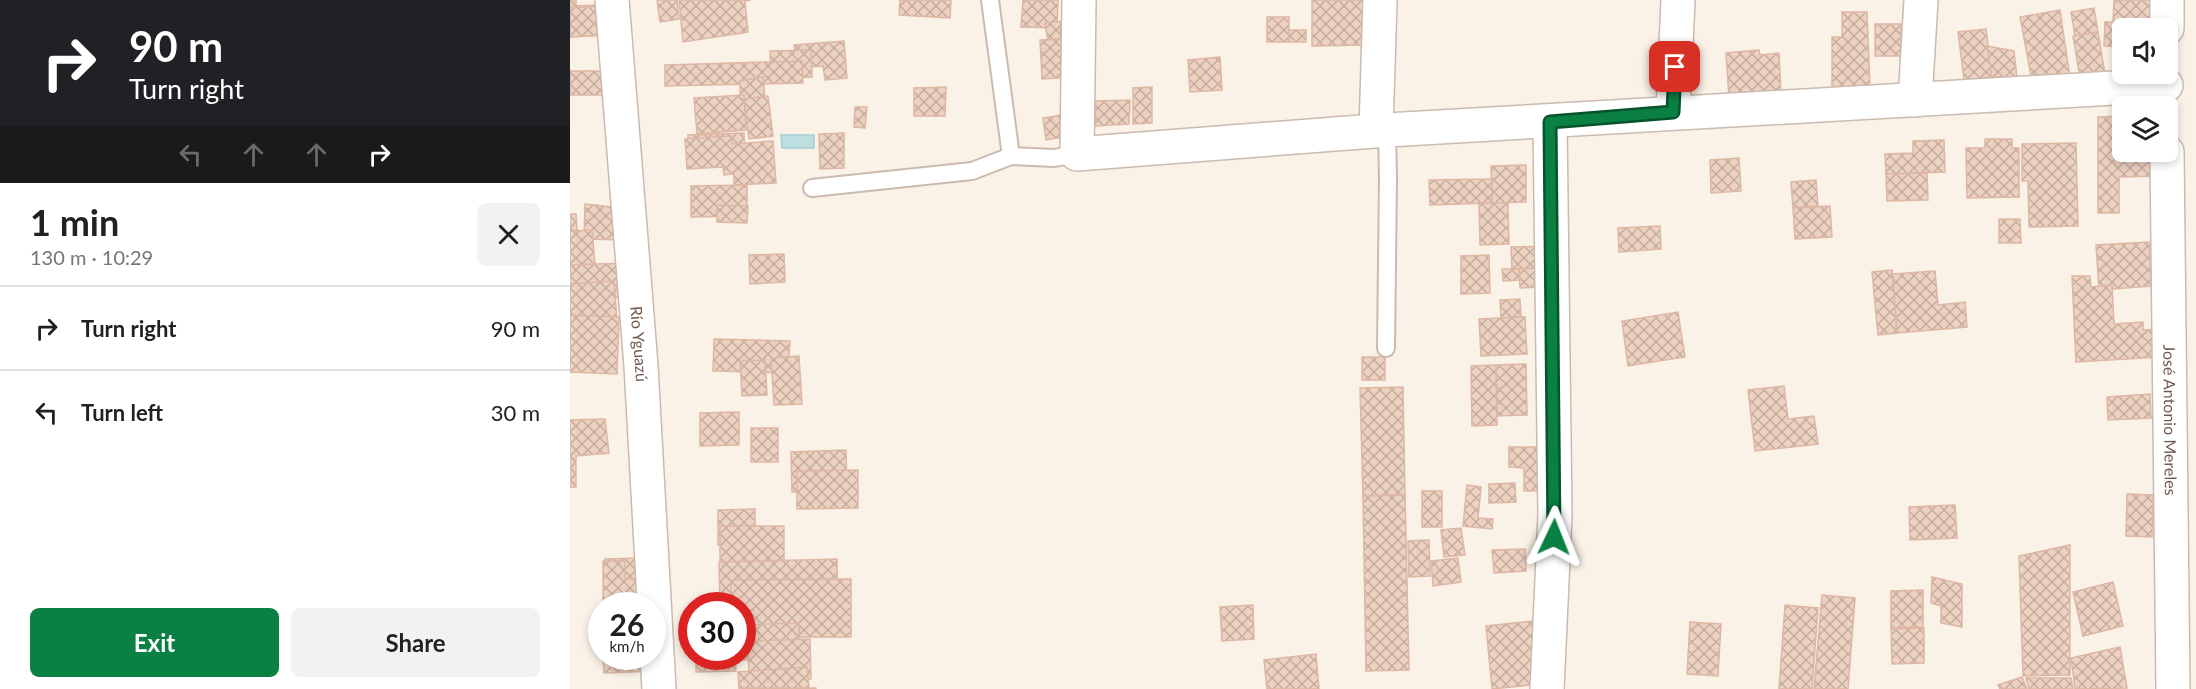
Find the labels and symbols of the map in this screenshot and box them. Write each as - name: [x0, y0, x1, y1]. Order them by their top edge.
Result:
- pin: [1649, 41, 1700, 92]
- street label: Río Yguazú: [627, 305, 652, 382]
- street label: José Antonio Mereles: [2160, 344, 2181, 496]
- position arrow: [1522, 505, 1586, 569]
- speed limit sign: 30: [678, 592, 756, 670]

